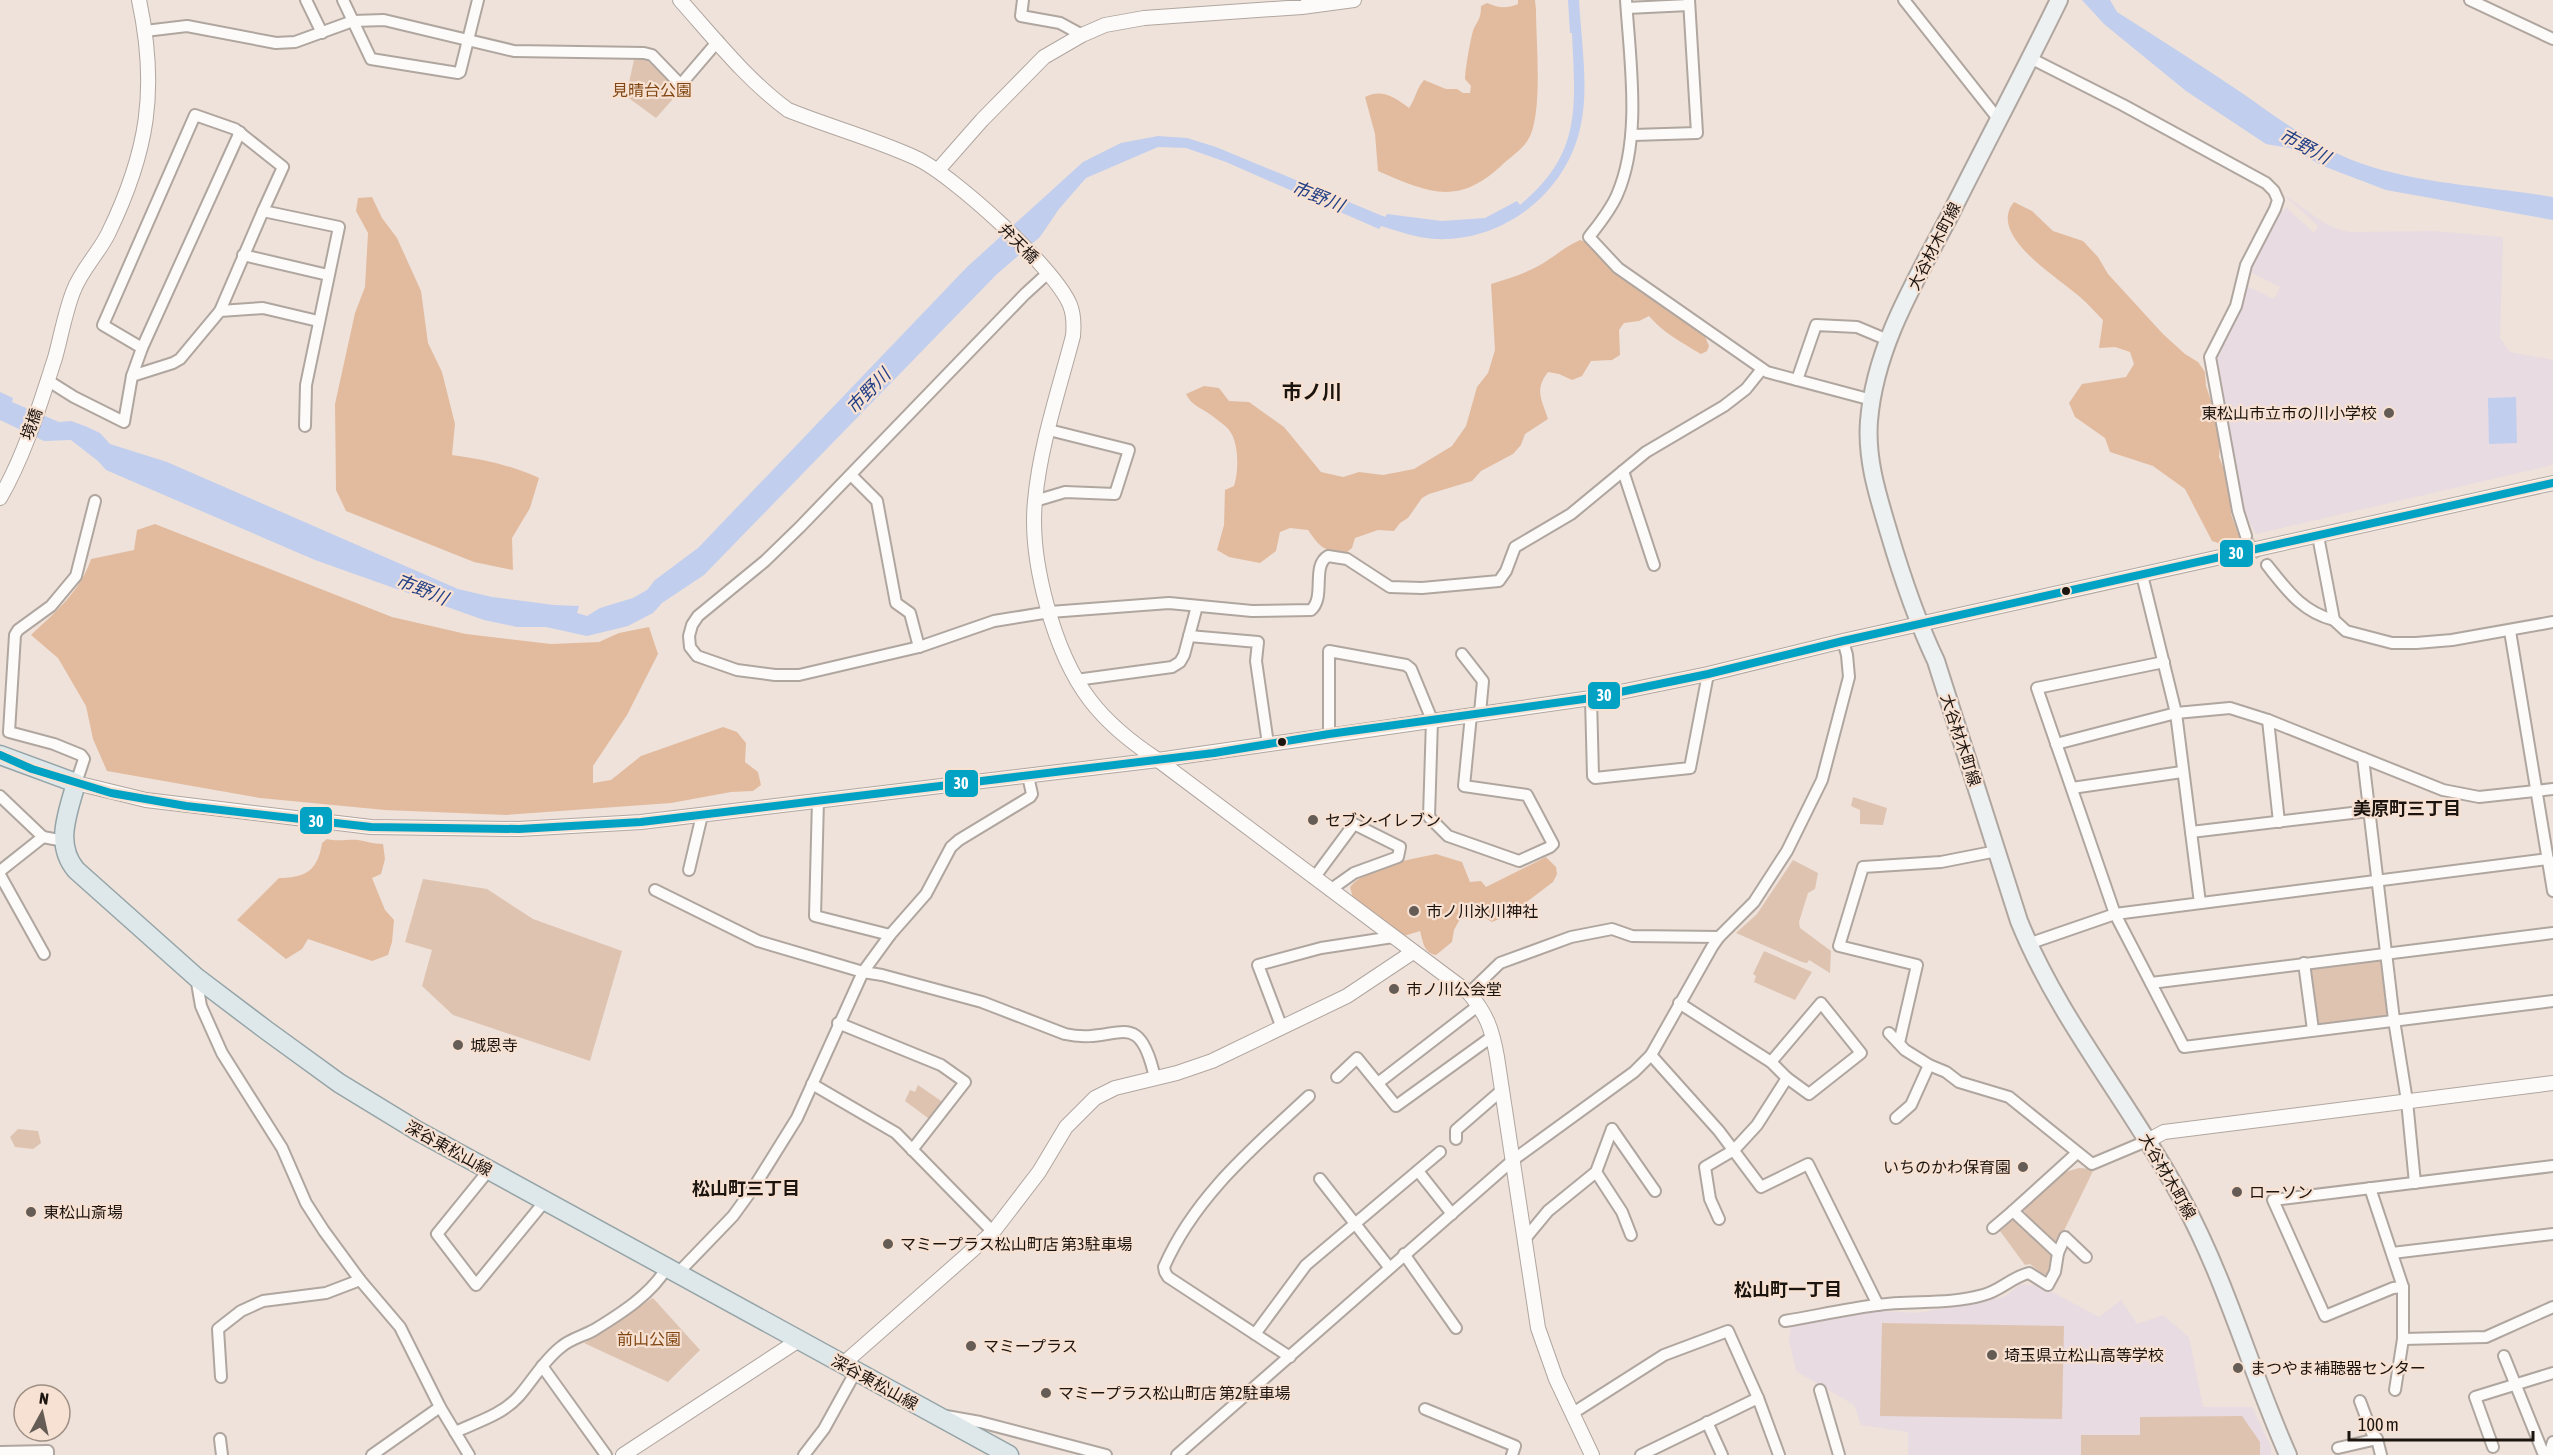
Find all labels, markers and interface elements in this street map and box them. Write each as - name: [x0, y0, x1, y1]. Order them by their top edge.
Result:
- park label: 見晴台公園: [612, 81, 692, 99]
- water label: 市野川: [2276, 124, 2336, 169]
- water label: 市野川: [1289, 176, 1349, 217]
- street label: 大谷材木町線: [1904, 199, 1964, 293]
- street label: 弁天橋: [996, 220, 1042, 266]
- water label: 市野川: [842, 363, 896, 418]
- district label: 市ノ川: [1282, 380, 1342, 403]
- place label: 東松山市立市の川小学校: [2201, 404, 2377, 422]
- street label: 境橋: [17, 406, 45, 442]
- marker: 東松山市立市の川小学校: [2382, 406, 2396, 420]
- line badge: 30: [2219, 539, 2254, 568]
- text: 30: [2228, 544, 2244, 562]
- water label: 市野川: [393, 569, 453, 610]
- unlabelled marker: [2060, 585, 2072, 597]
- line badge: 30: [1587, 681, 1621, 710]
- text: 30: [1596, 686, 1612, 704]
- street label: 大谷材木町線: [1938, 692, 1984, 788]
- unlabelled marker: [1276, 736, 1288, 748]
- line badge: 30: [944, 769, 979, 798]
- text: 30: [953, 774, 969, 792]
- district label: 美原町三丁目: [2353, 798, 2461, 819]
- line badge: 30: [299, 806, 333, 835]
- place label: セブン-イレブン: [1325, 811, 1441, 829]
- text: 30: [308, 812, 324, 830]
- marker: セブン-イレブン: [1306, 813, 1320, 827]
- place label: 市ノ川氷川神社: [1426, 902, 1538, 920]
- marker: 市ノ川氷川神社: [1407, 904, 1421, 918]
- place label: 市ノ川公会堂: [1406, 980, 1502, 998]
- marker: 市ノ川公会堂: [1387, 982, 1401, 996]
- place label: 城恩寺: [470, 1036, 518, 1054]
- marker: 城恩寺: [451, 1038, 465, 1052]
- street label: 深谷東松山線: [403, 1117, 495, 1179]
- street label: 大谷材木町線: [2136, 1130, 2200, 1222]
- place label: いちのかわ保育園: [1883, 1158, 2011, 1176]
- marker: いちのかわ保育園: [2016, 1160, 2030, 1174]
- district label: 松山町三丁目: [692, 1178, 800, 1199]
- place label: ローソン: [2249, 1183, 2313, 1201]
- marker: ローソン: [2230, 1185, 2244, 1199]
- place label: 東松山斎場: [43, 1203, 123, 1221]
- marker: 東松山斎場: [24, 1205, 38, 1219]
- place label: マミープラス松山町店 第3駐車場: [900, 1235, 1132, 1253]
- marker: マミープラス松山町店 第3駐車場: [881, 1237, 895, 1251]
- district label: 松山町一丁目: [1734, 1279, 1842, 1300]
- park label: 前山公園: [617, 1330, 681, 1348]
- place label: マミープラス: [983, 1337, 1078, 1355]
- marker: マミープラス: [964, 1339, 978, 1353]
- place label: 埼玉県立松山高等学校: [2004, 1346, 2164, 1364]
- marker: 埼玉県立松山高等学校: [1985, 1348, 1999, 1362]
- street label: 深谷東松山線: [829, 1351, 921, 1413]
- place label: まつやま補聴器センター: [2250, 1359, 2426, 1377]
- marker: まつやま補聴器センター: [2231, 1361, 2245, 1375]
- north arrow: [12, 1383, 72, 1443]
- place label: マミープラス松山町店 第2駐車場: [1058, 1384, 1290, 1402]
- marker: マミープラス松山町店 第2駐車場: [1039, 1386, 1053, 1400]
- text: N: [38, 1389, 50, 1408]
- scale bar: [2349, 1404, 2534, 1442]
- text: 100 m: [2358, 1414, 2399, 1435]

